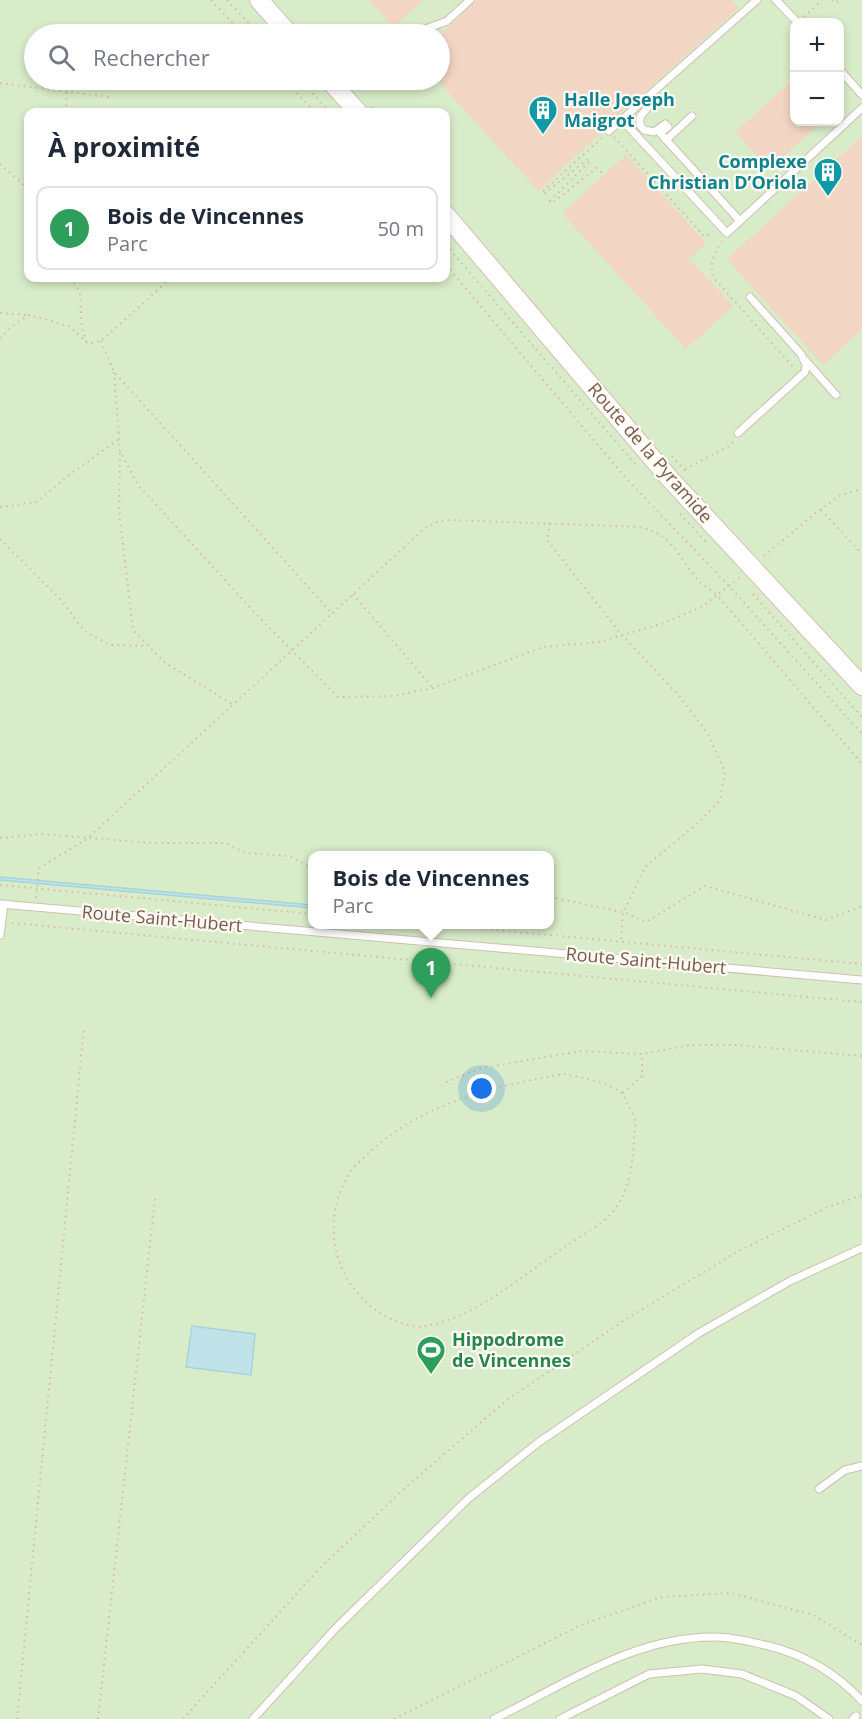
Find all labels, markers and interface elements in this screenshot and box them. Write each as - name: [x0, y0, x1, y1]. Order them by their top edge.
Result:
- map controls: [790, 18, 844, 126]
- button: +: [790, 18, 844, 72]
- search box: [24, 24, 450, 90]
- icon: search: [45, 41, 78, 74]
- text: Rechercher: [93, 42, 210, 72]
- button: −: [790, 72, 844, 126]
- place label: Halle Joseph Maigrot: [564, 87, 675, 132]
- building icon: Halle Joseph Maigrot: [527, 94, 559, 136]
- text: À proximité: [48, 129, 200, 165]
- place label: Complexe Christian D’Oriola: [648, 149, 807, 194]
- building icon: Complexe Christian D’Oriola: [812, 156, 844, 198]
- text: Bois de Vincennes: [107, 200, 304, 230]
- text: 1: [64, 215, 75, 242]
- text: 50 m: [377, 215, 424, 242]
- text: Parc: [107, 230, 148, 257]
- street label: Route de la Pyramide: [583, 377, 718, 528]
- popup: [308, 851, 554, 929]
- text: Bois de Vincennes: [332, 862, 530, 892]
- text: Parc: [332, 892, 373, 919]
- street label: Route Saint-Hubert: [81, 899, 243, 937]
- street label: Route Saint-Hubert: [565, 941, 727, 979]
- pin: 1: [412, 948, 450, 998]
- your location: [467, 1074, 496, 1103]
- place label: Hippodrome de Vincennes: [452, 1327, 571, 1372]
- sports icon: Hippodrome de Vincennes: [415, 1334, 447, 1376]

